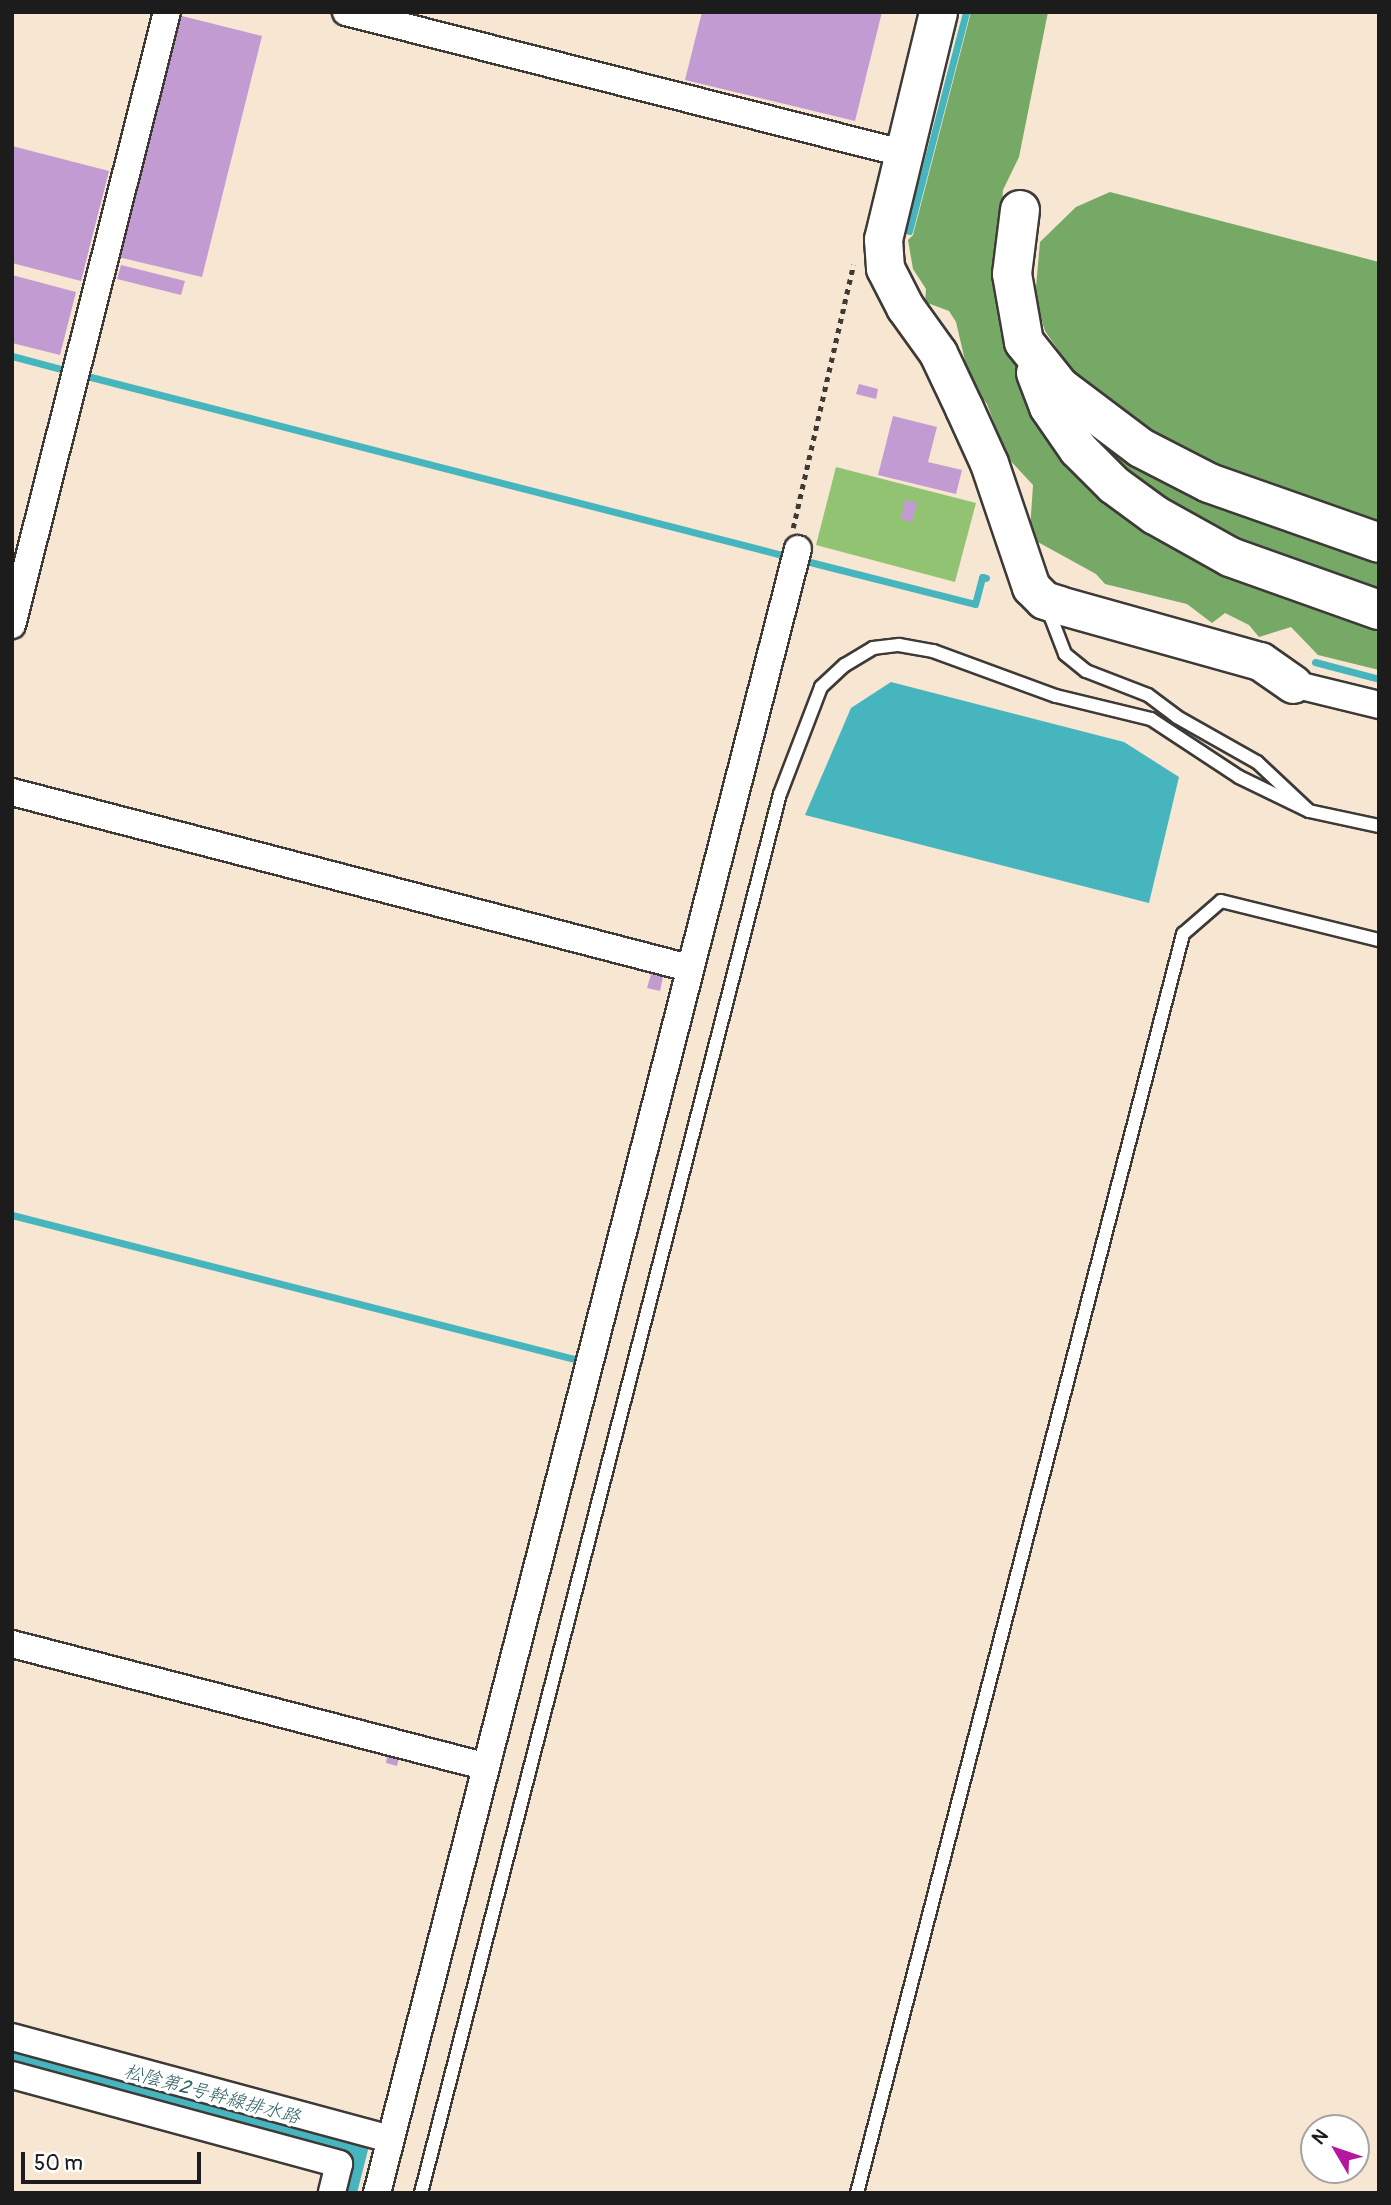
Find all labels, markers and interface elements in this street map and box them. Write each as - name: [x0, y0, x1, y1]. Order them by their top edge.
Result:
- water label: 松陰第2号幹線排水路: [121, 2060, 303, 2130]
- north arrow: [1300, 2114, 1370, 2184]
- text: N: [1307, 2125, 1334, 2150]
- scale bar: [24, 2138, 205, 2182]
- text: 50 m: [34, 2150, 83, 2177]

